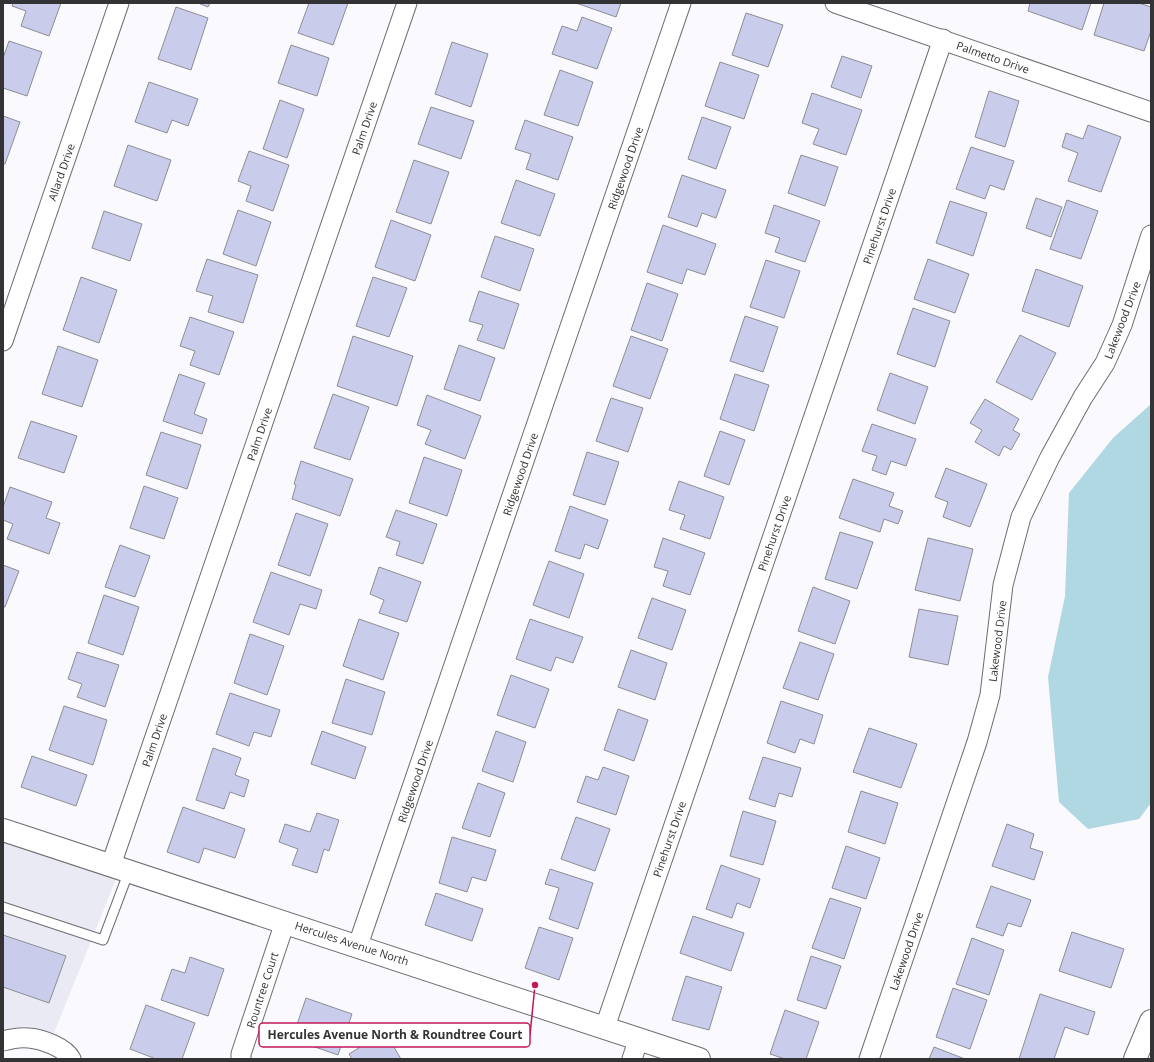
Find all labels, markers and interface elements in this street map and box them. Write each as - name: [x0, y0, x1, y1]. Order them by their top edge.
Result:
- street label: Palmetto Drive: [955, 38, 1031, 76]
- street label: Palm Drive: [348, 99, 380, 157]
- street label: Ridgewood Drive: [604, 125, 646, 211]
- street label: Allard Drive: [44, 141, 78, 203]
- street label: Pinehurst Drive: [859, 186, 899, 266]
- street label: Lakewood Drive: [1100, 279, 1144, 361]
- street label: Palm Drive: [243, 405, 275, 463]
- street label: Ridgewood Drive: [499, 431, 541, 517]
- street label: Pinehurst Drive: [754, 493, 794, 573]
- street label: Lakewood Drive: [985, 599, 1009, 683]
- street label: Palm Drive: [138, 711, 170, 769]
- street label: Ridgewood Drive: [394, 738, 436, 824]
- street label: Pinehurst Drive: [649, 799, 689, 879]
- street label: Lakewood Drive: [886, 910, 926, 992]
- street label: Hercules Avenue North: [293, 917, 411, 969]
- street label: Rountree Court: [243, 950, 281, 1030]
- callout: Hercules Avenue North & Roundtree Court: [259, 1023, 530, 1047]
- text: Hercules Avenue North & Roundtree Court: [267, 1026, 523, 1043]

